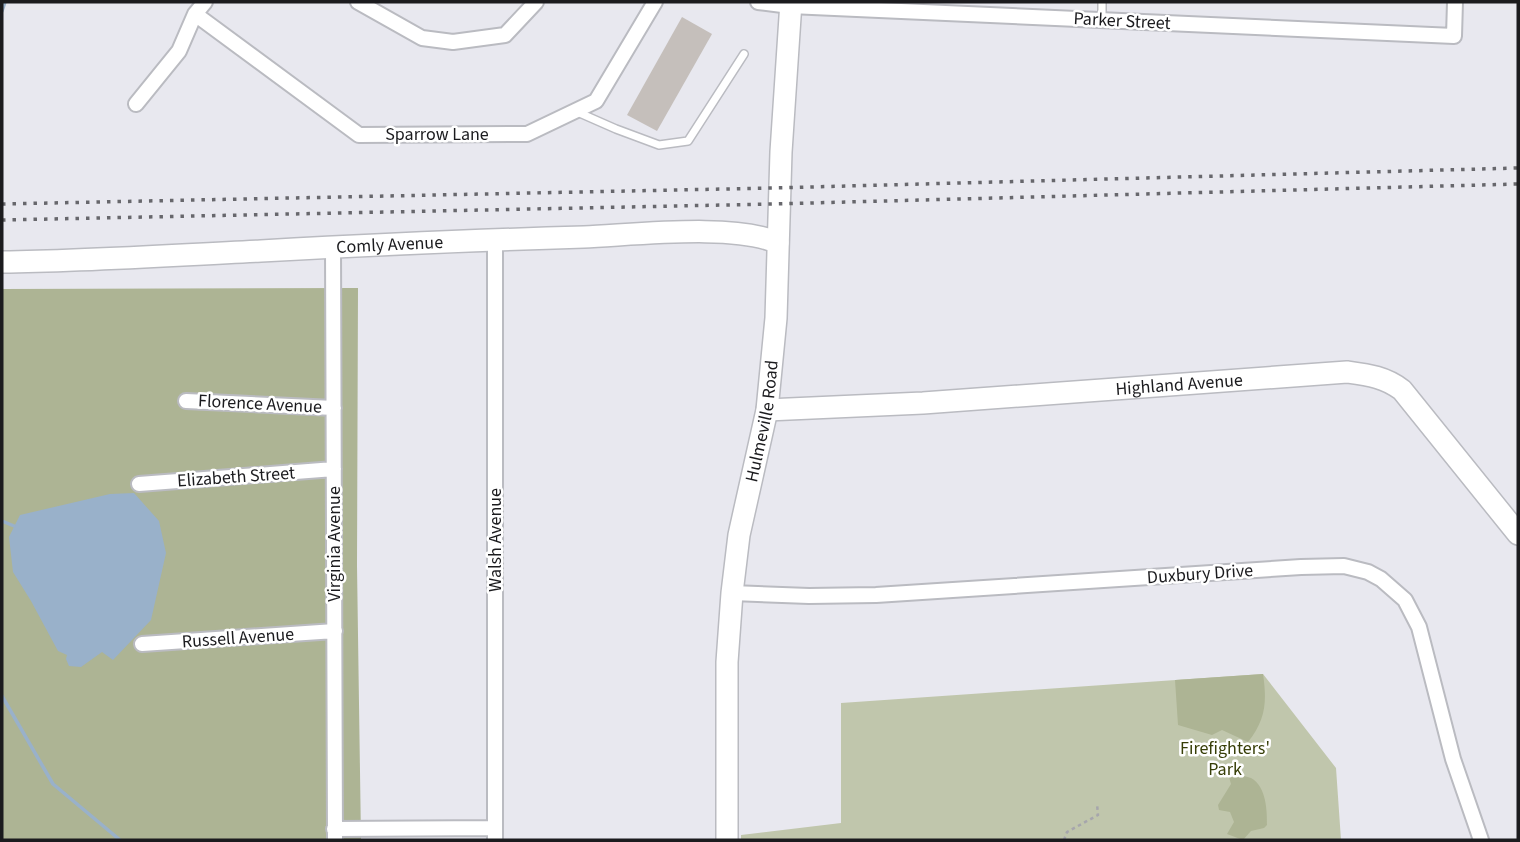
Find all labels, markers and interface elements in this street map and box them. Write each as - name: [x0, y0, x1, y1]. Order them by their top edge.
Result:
- street label: Parker Street: [1073, 6, 1171, 36]
- street label: Sparrow Lane: [385, 122, 489, 147]
- street label: Comly Avenue: [336, 229, 444, 259]
- street label: Hulmeville Road: [739, 359, 784, 484]
- street label: Highland Avenue: [1115, 367, 1244, 401]
- street label: Florence Avenue: [197, 388, 323, 420]
- street label: Elizabeth Street: [176, 460, 296, 494]
- street label: Virginia Avenue: [322, 486, 347, 602]
- street label: Walsh Avenue: [483, 488, 508, 592]
- street label: Duxbury Drive: [1146, 558, 1254, 590]
- street label: Russell Avenue: [181, 622, 295, 654]
- park label: Firefighters' Park: [1180, 736, 1270, 782]

